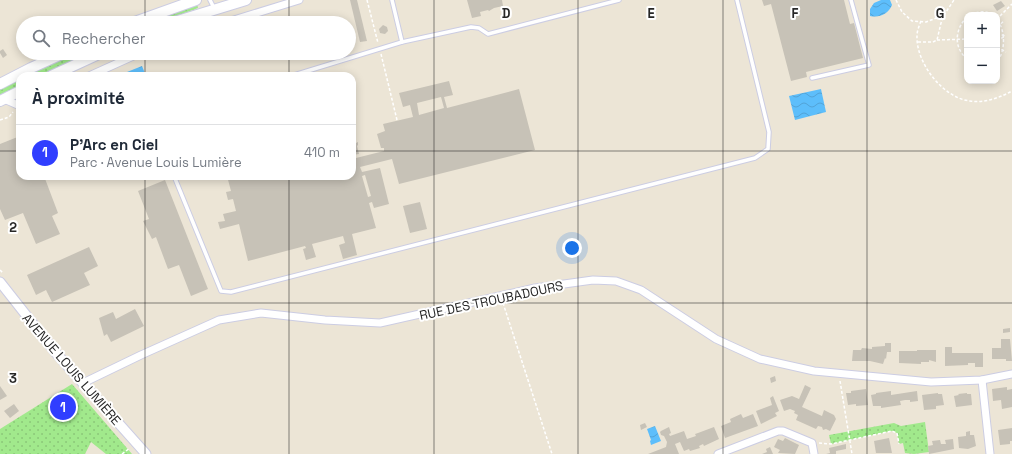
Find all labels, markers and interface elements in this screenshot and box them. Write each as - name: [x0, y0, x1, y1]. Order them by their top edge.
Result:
- text: D: [502, 5, 511, 22]
- text: E: [647, 5, 655, 22]
- text: F: [792, 5, 799, 22]
- text: G: [936, 5, 944, 22]
- map controls: [964, 12, 1000, 84]
- button: +: [964, 12, 1000, 48]
- search box: [16, 16, 356, 60]
- icon: search: [30, 27, 52, 49]
- text: Rechercher: [62, 29, 145, 48]
- button: −: [964, 48, 1000, 84]
- text: À proximité: [32, 87, 125, 109]
- text: P'Arc en Ciel: [70, 135, 158, 154]
- text: 1: [42, 144, 48, 161]
- text: 410 m: [304, 144, 340, 161]
- text: Parc · Avenue Louis Lumière: [70, 154, 242, 171]
- text: 2: [9, 219, 17, 236]
- your location: [562, 238, 582, 258]
- street label: RUE DES TROUBADOURS: [418, 277, 565, 324]
- street label: AVENUE LOUIS LUMIÈRE: [19, 310, 125, 429]
- text: 3: [9, 370, 17, 387]
- pin: 1: [50, 392, 76, 422]

